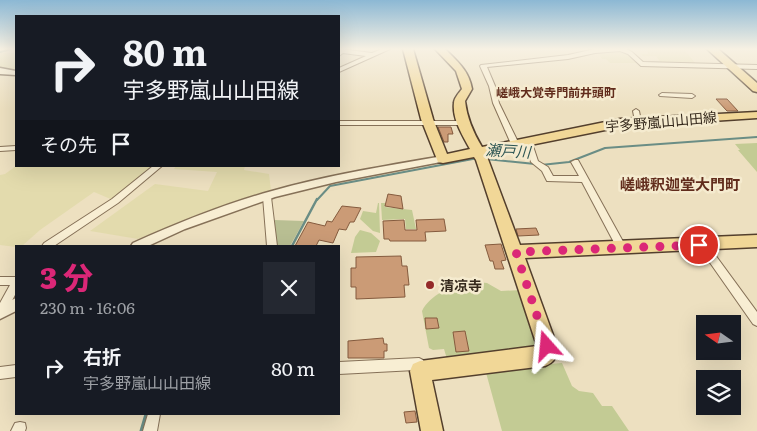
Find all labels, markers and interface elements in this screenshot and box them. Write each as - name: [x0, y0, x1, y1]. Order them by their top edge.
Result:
- text: 80 m: [123, 25, 207, 77]
- icon: right: [40, 35, 105, 100]
- text: 宇多野嵐山山田線: [123, 72, 299, 105]
- district label: 嵯峨大覚寺門前井頭町: [496, 83, 616, 101]
- street label: 宇多野嵐山山田線: [604, 106, 718, 136]
- text: その先: [40, 130, 97, 158]
- icon: arrive: [107, 130, 135, 158]
- water label: 瀬戸川: [485, 137, 533, 163]
- district label: 嵯峨釈迦堂大門町: [620, 172, 740, 195]
- pin: [678, 224, 720, 266]
- icon: arrive: [685, 231, 713, 259]
- text: 3 分: [40, 254, 93, 298]
- button: close: [263, 262, 315, 314]
- place label: 清凉寺: [440, 275, 482, 295]
- marker: 清凉寺: [424, 279, 436, 291]
- text: 230 m · 16:06: [40, 295, 135, 319]
- north arrow: [696, 315, 741, 360]
- map controls: [696, 315, 741, 415]
- position arrow: [520, 319, 572, 371]
- text: 右折: [83, 342, 121, 370]
- icon: right: [40, 354, 68, 382]
- text: 80 m: [271, 354, 315, 382]
- text: 宇多野嵐山山田線: [83, 370, 211, 394]
- button: layers: [696, 370, 741, 415]

